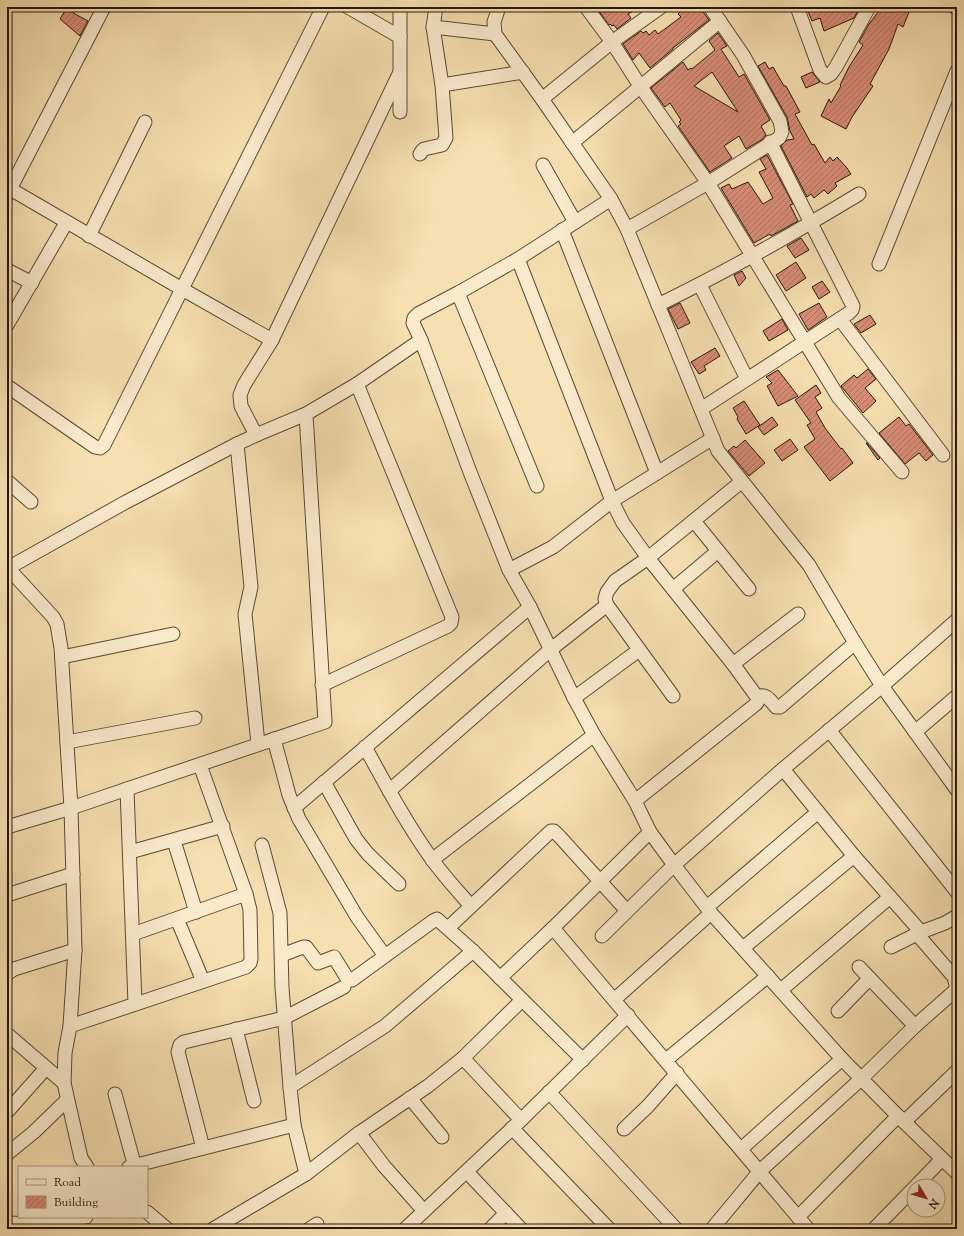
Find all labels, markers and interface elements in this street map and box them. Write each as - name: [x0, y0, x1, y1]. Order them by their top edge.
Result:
- legend: [18, 1166, 148, 1218]
- text: Road: [54, 1174, 81, 1192]
- north arrow: [906, 1178, 946, 1218]
- text: Building: [54, 1194, 98, 1212]
- text: N: [924, 1194, 943, 1212]

